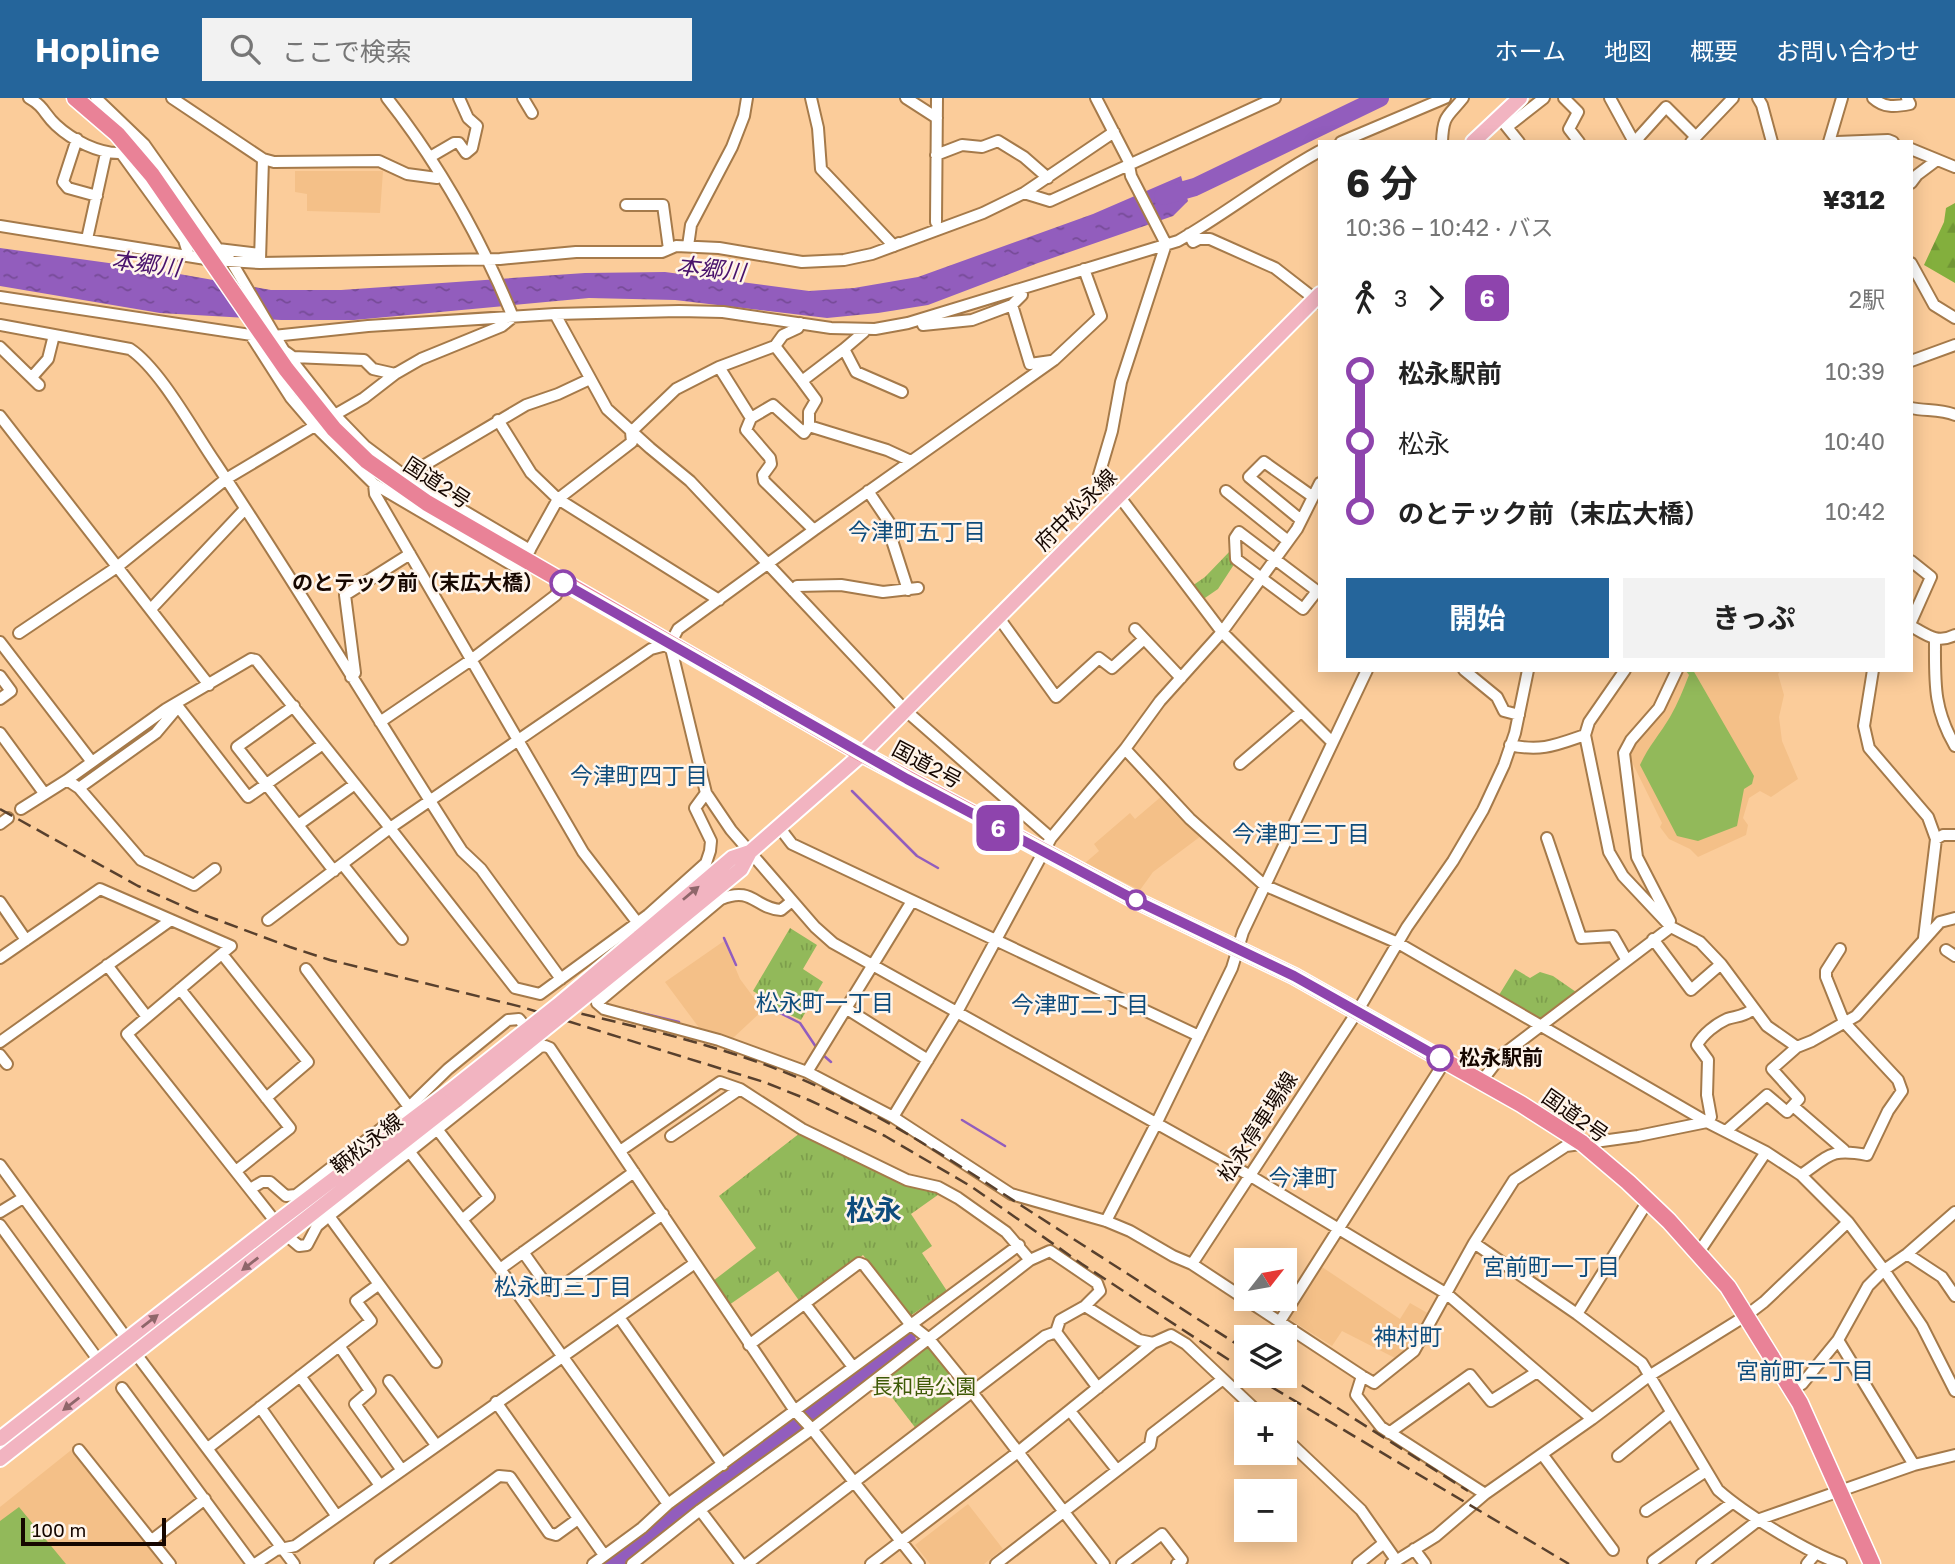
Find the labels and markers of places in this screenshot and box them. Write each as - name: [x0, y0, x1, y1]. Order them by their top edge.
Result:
- place label: のとテック前（末広大橋）: [292, 569, 544, 595]
- marker: のとテック前（末広大橋）: [550, 570, 576, 596]
- unlabelled marker: [1126, 890, 1146, 910]
- place label: 松永駅前: [1459, 1044, 1543, 1070]
- marker: 松永駅前: [1427, 1045, 1453, 1071]

